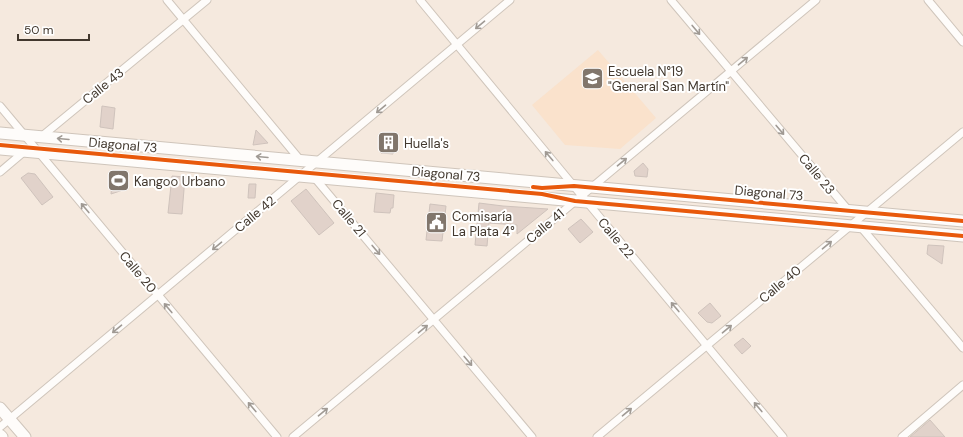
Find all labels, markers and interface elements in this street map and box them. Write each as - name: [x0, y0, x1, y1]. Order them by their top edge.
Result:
- scale bar: [18, 16, 89, 42]
- one-way arrow: [475, 21, 486, 30]
- text: 50 m: [24, 22, 53, 38]
- one-way arrow: [692, 25, 701, 35]
- one-way arrow: [738, 56, 748, 65]
- place label: Escuela N°19 "General San Martín": [608, 63, 729, 95]
- street label: Calle 43: [79, 64, 127, 108]
- school or university icon: Escuela N°19 "General San Martín": [580, 65, 606, 91]
- one-way arrow: [375, 104, 386, 113]
- one-way arrow: [775, 124, 784, 135]
- building icon: Huella's: [375, 130, 401, 156]
- street label: Diagonal 73: [88, 134, 158, 156]
- place label: Huella's: [404, 135, 449, 152]
- one-way arrow: [57, 136, 70, 143]
- one-way arrow: [545, 150, 554, 161]
- street label: Calle 23: [795, 150, 839, 198]
- one-way arrow: [256, 154, 269, 161]
- one-way arrow: [616, 158, 627, 167]
- street label: Diagonal 73: [411, 163, 481, 185]
- sports icon: Kangoo Urbano: [105, 168, 131, 194]
- place label: Kangoo Urbano: [134, 173, 226, 190]
- street label: Diagonal 73: [734, 182, 804, 204]
- street label: Calle 42: [231, 192, 279, 236]
- street label: Calle 21: [328, 195, 370, 241]
- one-way arrow: [81, 202, 90, 213]
- street label: Calle 41: [522, 205, 568, 247]
- place label: Comisaría La Plata 4°: [452, 208, 515, 240]
- public building icon: Comisaría La Plata 4°: [423, 210, 449, 236]
- street label: Calle 22: [594, 214, 638, 262]
- one-way arrow: [211, 241, 222, 250]
- one-way arrow: [821, 241, 832, 250]
- one-way arrow: [371, 245, 380, 256]
- street label: Calle 20: [116, 248, 160, 296]
- street label: Calle 40: [755, 261, 805, 307]
- one-way arrow: [164, 302, 173, 313]
- one-way arrow: [670, 302, 679, 313]
- one-way arrow: [417, 324, 428, 333]
- one-way arrow: [722, 324, 732, 333]
- one-way arrow: [111, 325, 122, 333]
- one-way arrow: [464, 355, 473, 366]
- one-way arrow: [247, 402, 256, 413]
- one-way arrow: [754, 402, 763, 412]
- one-way arrow: [318, 408, 328, 417]
- one-way arrow: [622, 408, 633, 417]

